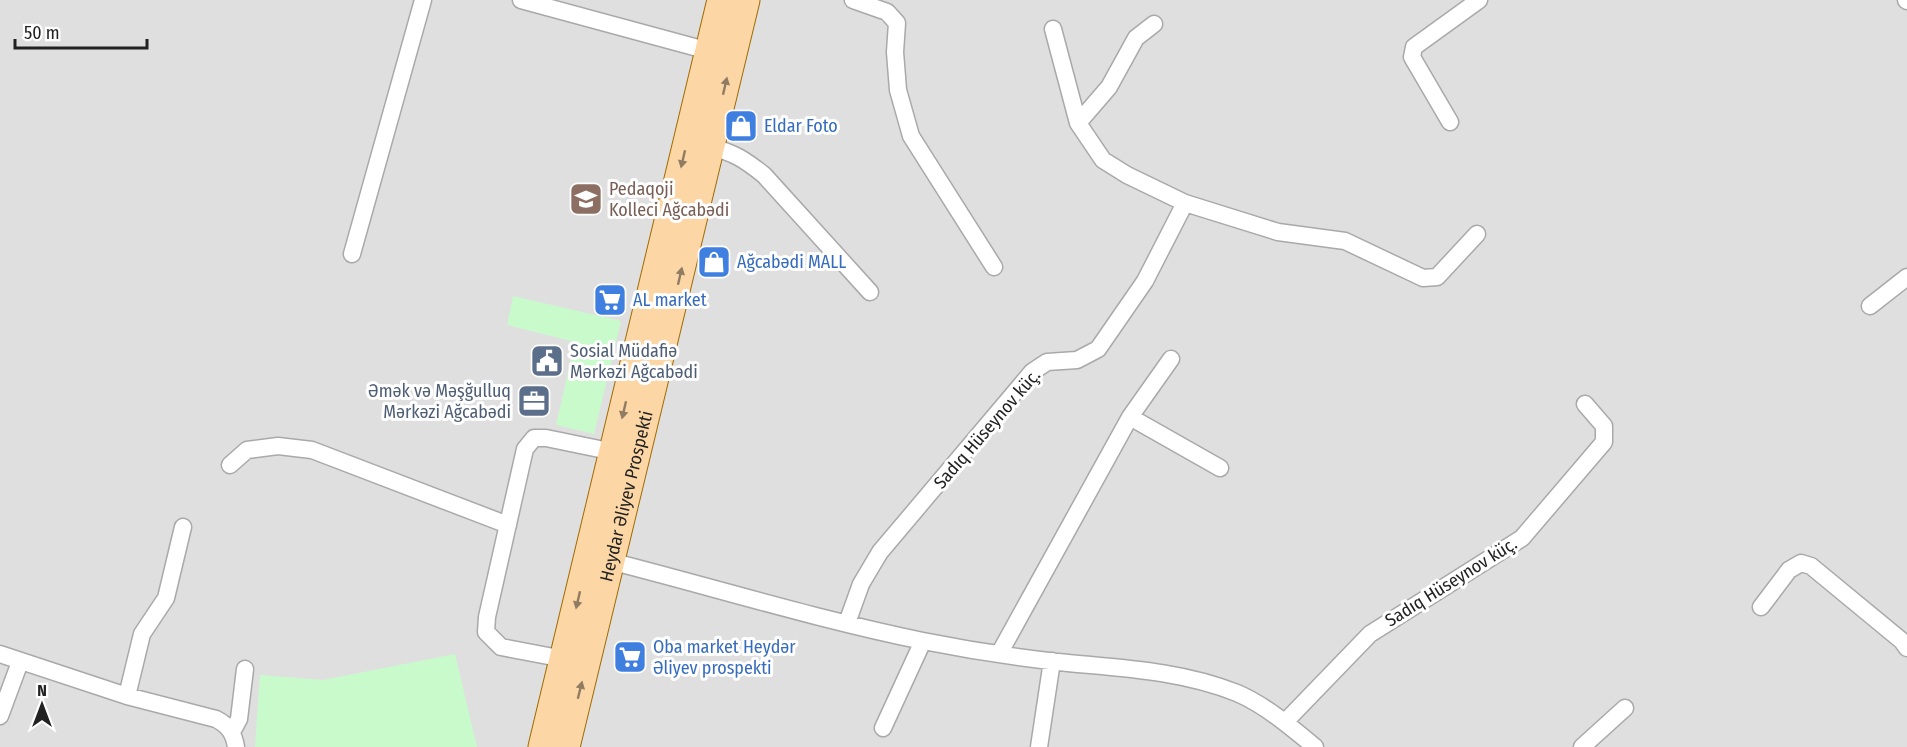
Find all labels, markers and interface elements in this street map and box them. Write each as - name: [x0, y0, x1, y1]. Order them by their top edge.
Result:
- scale bar: [15, 12, 147, 50]
- text: 50 m: [24, 22, 60, 44]
- one-way arrow: [721, 77, 731, 96]
- shop icon: Eldar Foto: [723, 108, 759, 144]
- place label: Eldar Foto: [764, 115, 838, 137]
- one-way arrow: [678, 150, 688, 168]
- place label: Pedaqoji Kolleci Ağcabədi: [609, 178, 729, 221]
- school or university icon: Pedaqoji Kolleci Ağcabədi: [568, 181, 604, 217]
- shop icon: Ağcabədi MALL: [696, 244, 732, 280]
- place label: Ağcabədi MALL: [737, 251, 846, 273]
- one-way arrow: [676, 266, 685, 285]
- supermarket icon: AL market: [592, 282, 628, 318]
- place label: AL market: [633, 289, 707, 311]
- place label: Sosial Müdafiə Mərkəzi Ağcabədi: [570, 340, 698, 383]
- public building icon: Sosial Müdafiə Mərkəzi Ağcabədi: [529, 343, 565, 379]
- street label: Sadıq Hüseynov küç.: [929, 365, 1045, 493]
- place label: Əmək və Məşğulluq Mərkəzi Ağcabədi: [368, 380, 511, 423]
- office icon: Əmək və Məşğulluq Mərkəzi Ağcabədi: [516, 383, 552, 419]
- one-way arrow: [618, 401, 628, 419]
- street label: Heydar Əliyev Prospekti: [595, 409, 658, 584]
- street label: Sadıq Hüseynov küç.: [1381, 533, 1521, 631]
- one-way arrow: [573, 591, 583, 609]
- place label: Oba market Heydər Əliyev prospekti: [653, 636, 796, 679]
- supermarket icon: Oba market Heydər Əliyev prospekti: [612, 639, 648, 675]
- north arrow: [12, 675, 72, 735]
- text: N: [37, 681, 47, 700]
- one-way arrow: [576, 681, 586, 699]

